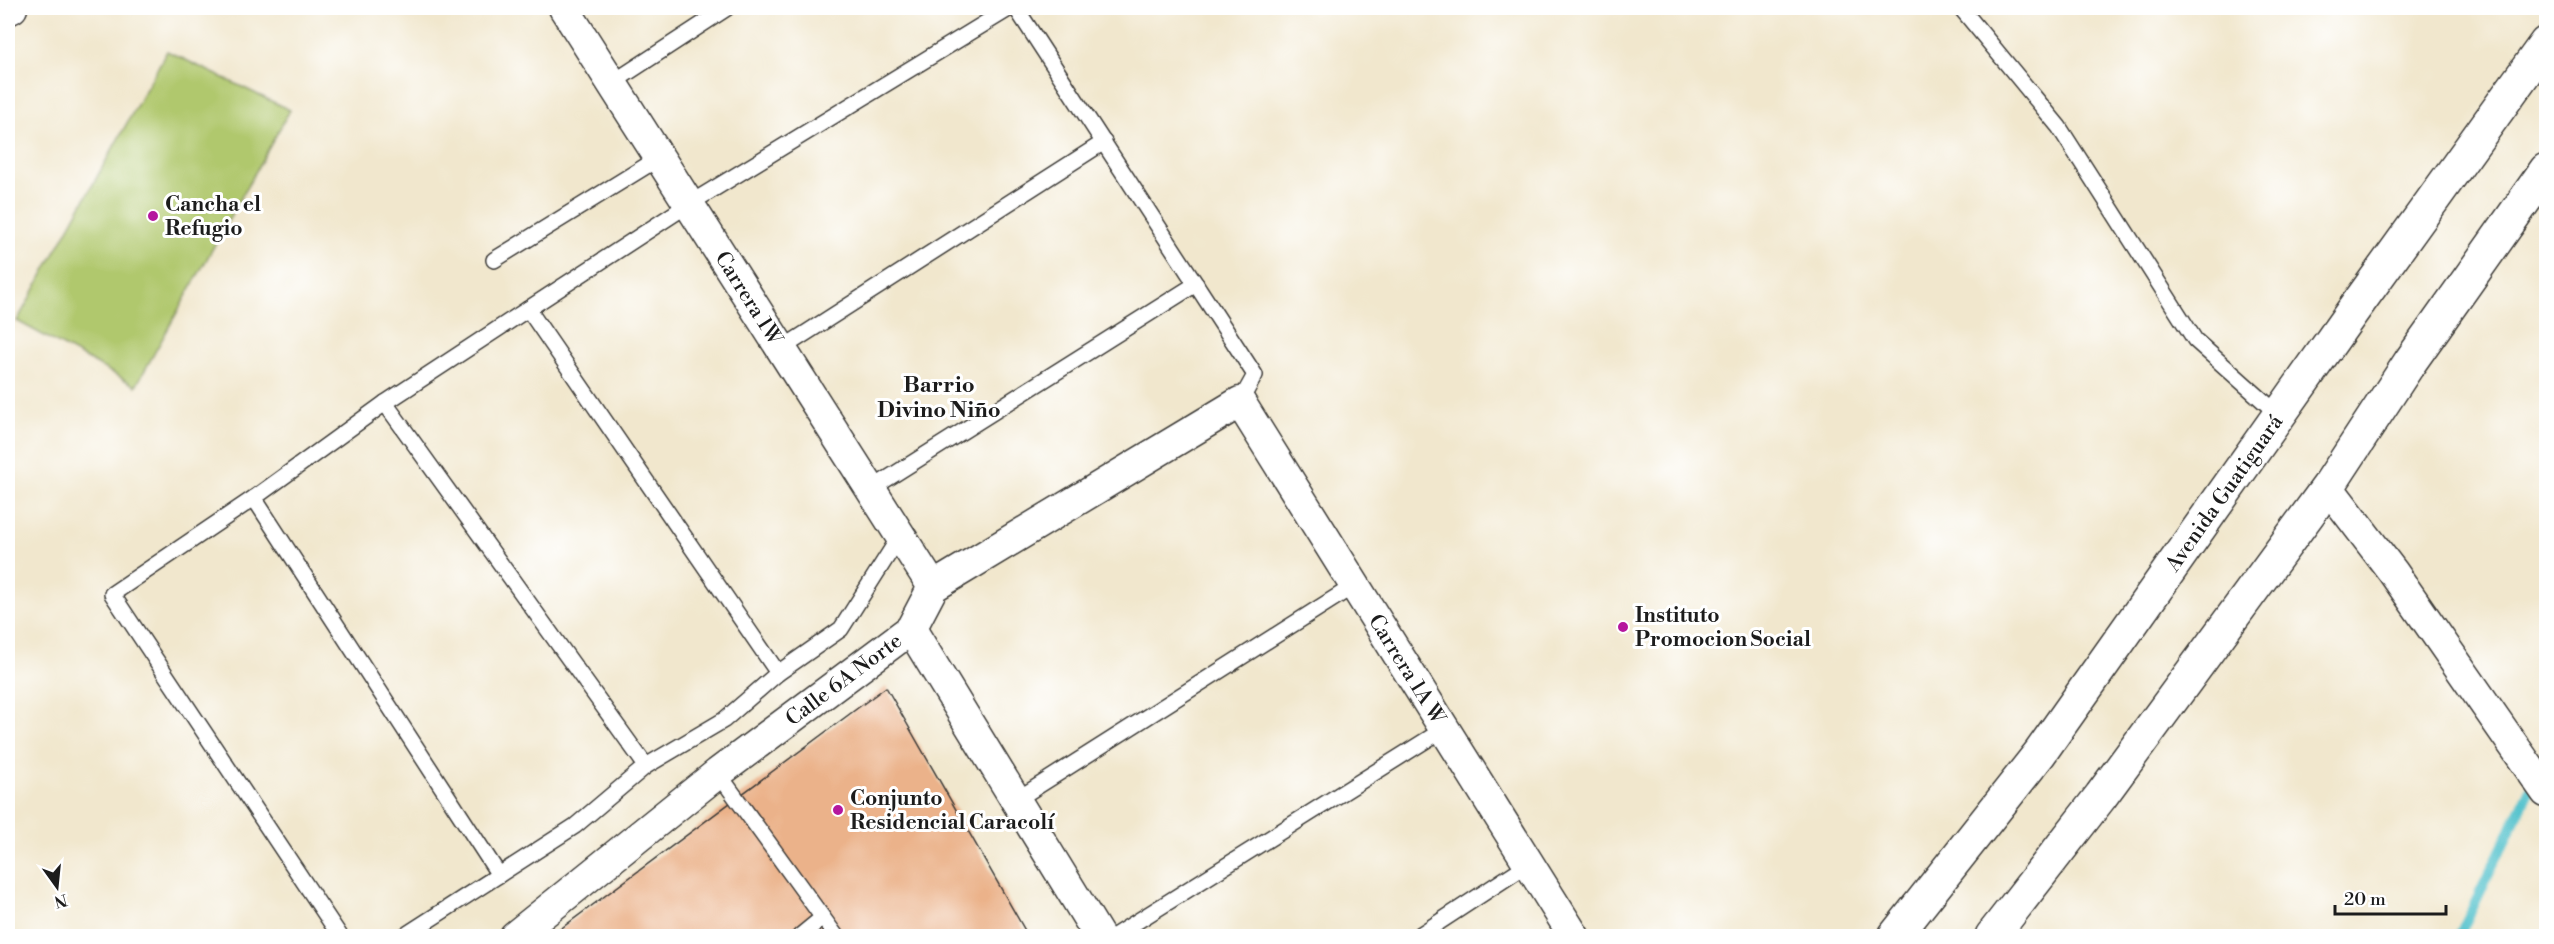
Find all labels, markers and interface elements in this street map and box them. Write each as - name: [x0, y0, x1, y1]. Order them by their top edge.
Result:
- place label: Cancha el Refugio: [165, 192, 261, 242]
- marker: Cancha el Refugio: [146, 209, 160, 223]
- street label: Carrera 1W: [709, 247, 788, 351]
- district label: Barrio Divino Niño: [877, 372, 1001, 424]
- street label: Avenida Guatiguará: [2160, 410, 2289, 578]
- place label: Instituto Promocion Social: [1635, 603, 1811, 653]
- street label: Carrera 1A W: [1362, 610, 1451, 730]
- marker: Instituto Promocion Social: [1616, 620, 1630, 634]
- street label: Calle 6A Norte: [781, 628, 908, 732]
- place label: Conjunto Residencial Caracolí: [850, 786, 1055, 836]
- marker: Conjunto Residencial Caracolí: [831, 803, 845, 817]
- north arrow: [27, 857, 87, 917]
- scale bar: [2335, 878, 2446, 916]
- text: 20 m: [2344, 888, 2386, 911]
- text: N: [52, 889, 69, 912]

